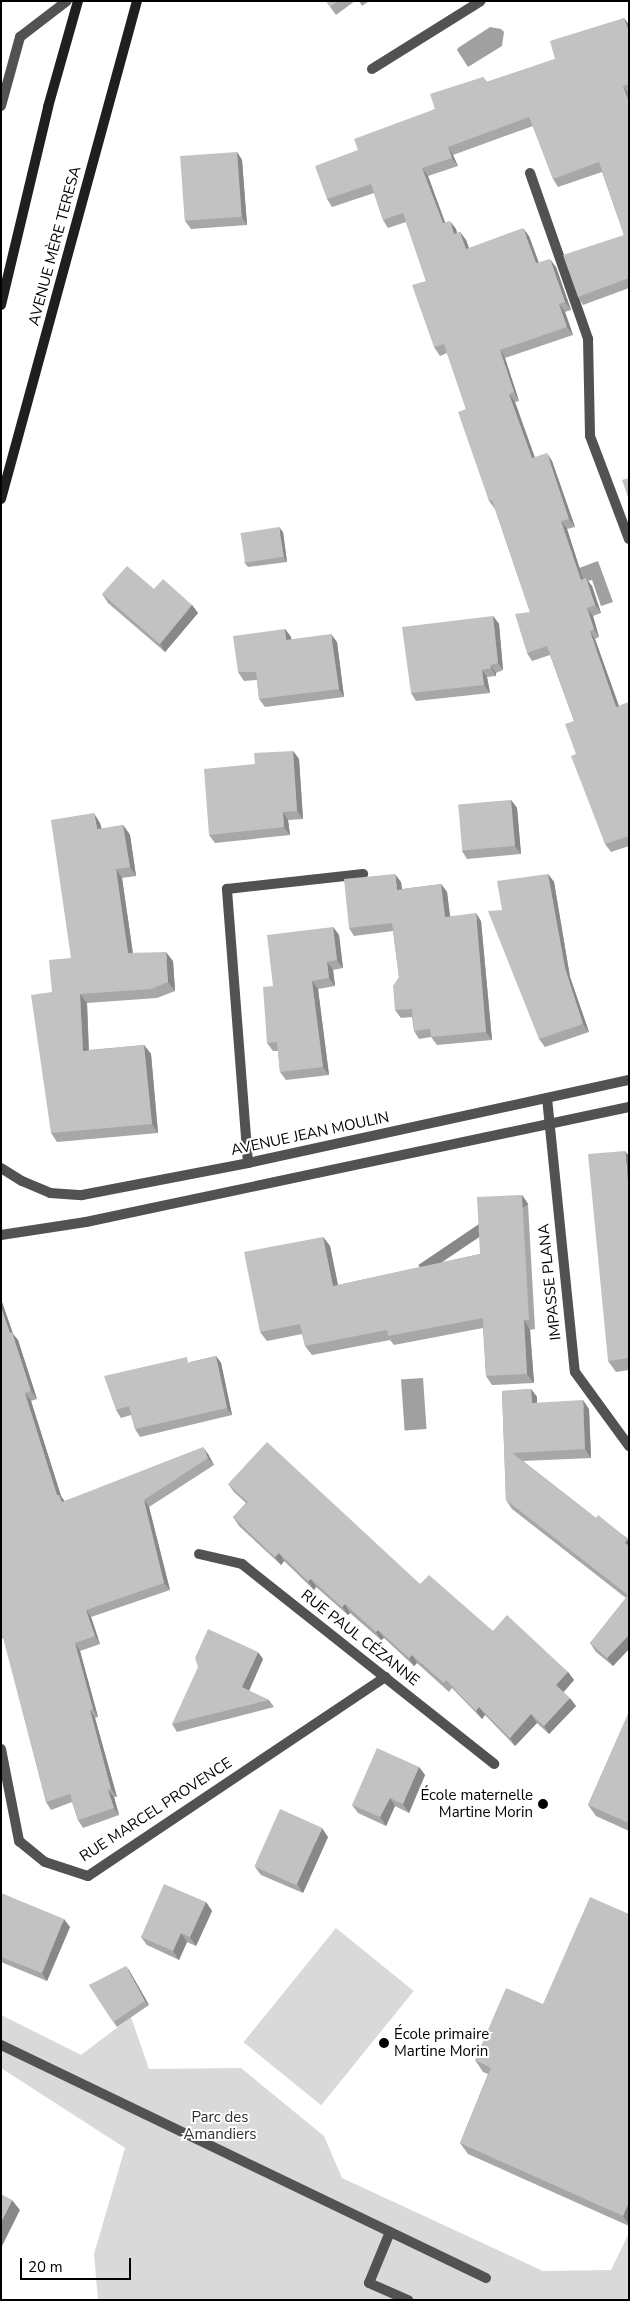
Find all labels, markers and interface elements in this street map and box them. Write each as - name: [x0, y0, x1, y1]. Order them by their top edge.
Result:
- street label: AVENUE MÈRE TERESA: [25, 164, 85, 328]
- street label: AVENUE JEAN MOULIN: [229, 1108, 391, 1160]
- street label: IMPASSE PLANA: [535, 1223, 565, 1341]
- street label: RUE PAUL CÉZANNE: [297, 1586, 423, 1690]
- street label: RUE MARCEL PROVENCE: [77, 1754, 235, 1866]
- place label: École maternelle Martine Morin: [420, 1786, 533, 1821]
- marker: École maternelle Martine Morin: [537, 1798, 549, 1810]
- place label: École primaire Martine Morin: [394, 2025, 489, 2060]
- marker: École primaire Martine Morin: [378, 2037, 390, 2049]
- park label: Parc des Amandiers: [184, 2108, 256, 2143]
- scale bar: [22, 2248, 134, 2280]
- text: 20 m: [28, 2257, 63, 2277]

